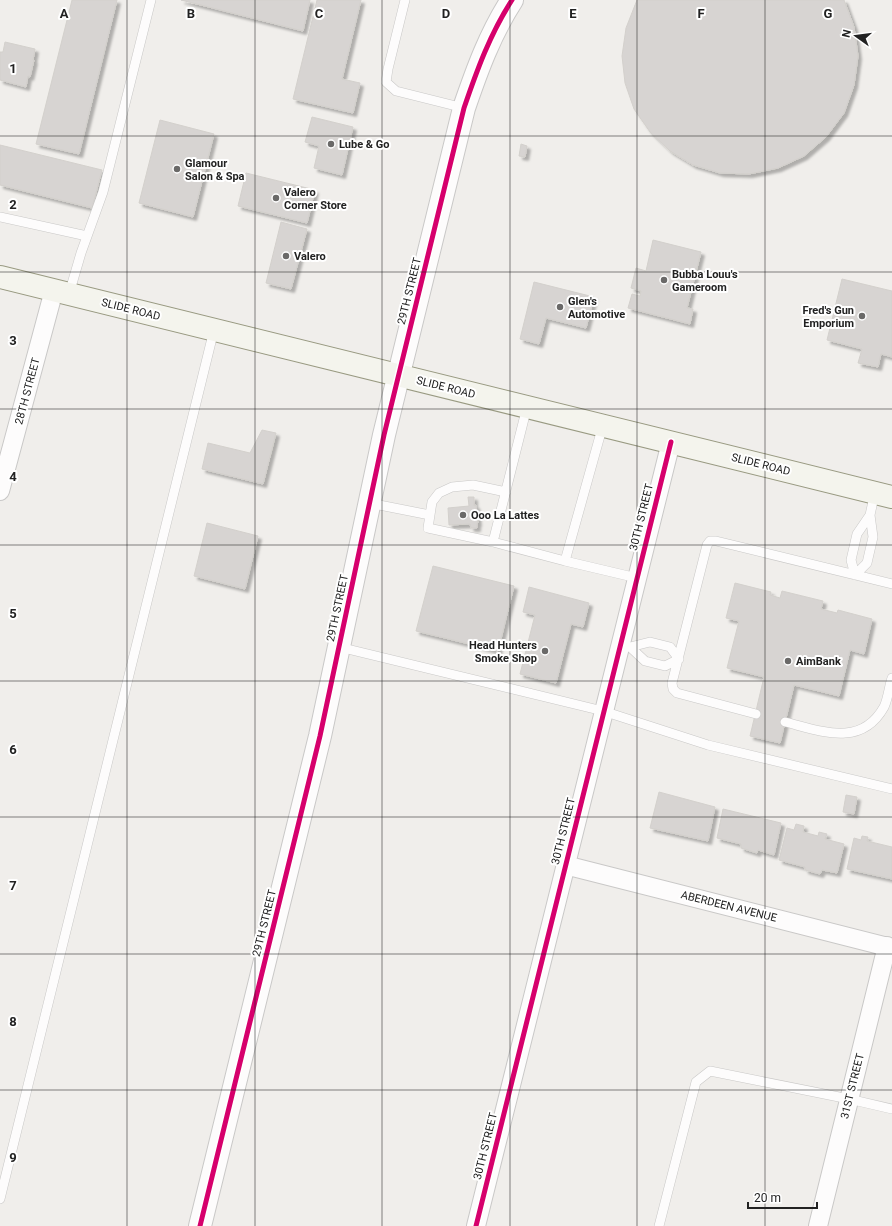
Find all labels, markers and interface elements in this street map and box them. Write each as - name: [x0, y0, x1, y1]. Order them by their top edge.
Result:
- text: A: [60, 6, 69, 21]
- text: B: [187, 6, 195, 21]
- text: C: [315, 6, 324, 21]
- text: D: [442, 6, 450, 21]
- text: E: [569, 6, 577, 21]
- text: F: [697, 6, 705, 21]
- text: G: [824, 6, 833, 21]
- north arrow: [836, 16, 876, 56]
- text: N: [840, 28, 854, 39]
- text: 1: [9, 61, 17, 76]
- place label: Lube & Go: [339, 138, 390, 151]
- marker: Lube & Go: [326, 139, 336, 149]
- place label: Glamour Salon & Spa: [185, 157, 245, 183]
- marker: Glamour Salon & Spa: [172, 164, 182, 174]
- place label: Valero Corner Store: [284, 186, 347, 212]
- marker: Valero Corner Store: [271, 193, 281, 203]
- text: 2: [9, 197, 17, 212]
- place label: Valero: [294, 250, 326, 263]
- marker: Valero: [281, 251, 291, 261]
- street label: 29TH STREET: [395, 256, 424, 326]
- place label: Bubba Louu's Gameroom: [672, 268, 738, 294]
- marker: Bubba Louu's Gameroom: [659, 275, 669, 285]
- place label: Glen's Automotive: [568, 295, 625, 321]
- street label: SLIDE ROAD: [100, 296, 162, 323]
- marker: Glen's Automotive: [555, 302, 565, 312]
- place label: Fred's Gun Emporium: [803, 304, 854, 330]
- marker: Fred's Gun Emporium: [857, 311, 867, 321]
- text: 3: [9, 333, 17, 348]
- street label: 28TH STREET: [12, 356, 43, 426]
- street label: SLIDE ROAD: [415, 374, 477, 401]
- street label: SLIDE ROAD: [730, 451, 792, 478]
- text: 4: [9, 469, 17, 484]
- street label: 30TH STREET: [627, 482, 656, 552]
- place label: Ooo La Lattes: [471, 509, 540, 522]
- marker: Ooo La Lattes: [458, 510, 468, 520]
- street label: 29TH STREET: [324, 573, 351, 643]
- text: 5: [9, 606, 17, 621]
- place label: Head Hunters Smoke Shop: [469, 639, 537, 665]
- marker: Head Hunters Smoke Shop: [540, 646, 550, 656]
- place label: AimBank: [796, 655, 841, 668]
- marker: AimBank: [783, 656, 793, 666]
- text: 6: [9, 742, 17, 757]
- street label: 30TH STREET: [549, 796, 578, 866]
- text: 7: [9, 878, 17, 893]
- street label: 29TH STREET: [250, 888, 279, 958]
- street label: ABERDEEN AVENUE: [679, 888, 778, 925]
- text: 8: [9, 1014, 17, 1029]
- street label: 31ST STREET: [838, 1052, 867, 1120]
- street label: 30TH STREET: [471, 1111, 500, 1181]
- text: 9: [9, 1150, 17, 1165]
- scale bar: [748, 1184, 817, 1210]
- text: 20 m: [754, 1191, 781, 1205]

